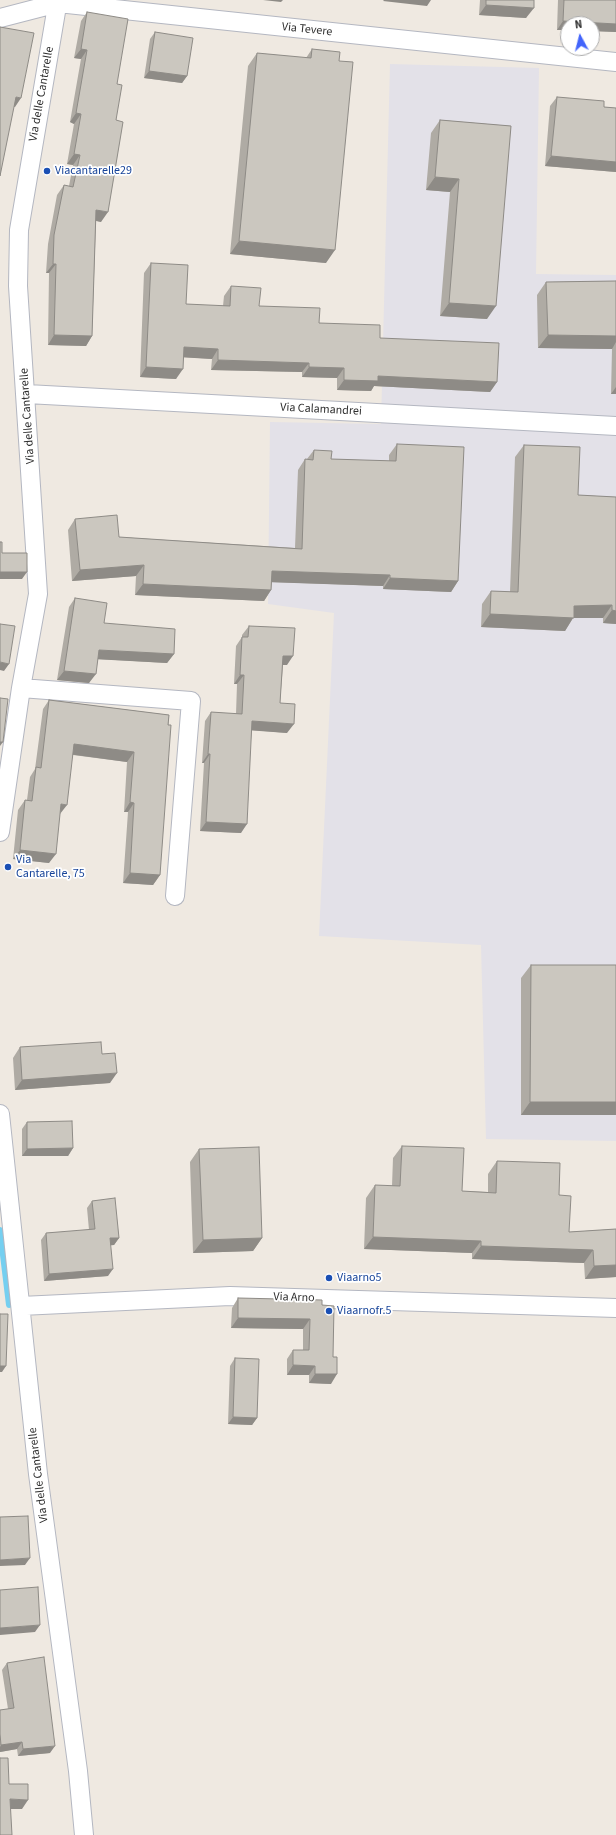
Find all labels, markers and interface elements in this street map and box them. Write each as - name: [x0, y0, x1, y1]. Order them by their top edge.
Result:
- north arrow: [560, 16, 600, 56]
- text: N: [574, 17, 583, 32]
- street label: Via Tevere: [281, 20, 333, 40]
- street label: Via delle Cantarelle: [27, 45, 57, 143]
- place label: Viacantarelle29: [55, 164, 132, 178]
- marker: Viacantarelle29: [42, 166, 52, 176]
- street label: Via delle Cantarelle: [17, 368, 39, 464]
- street label: Via Calamandrei: [280, 401, 362, 419]
- place label: Via Cantarelle, 75: [16, 853, 85, 881]
- marker: Via Cantarelle, 75: [3, 862, 13, 872]
- place label: Viaarno5: [337, 1271, 381, 1285]
- marker: Viaarno5: [324, 1273, 334, 1283]
- street label: Via Arno: [273, 1290, 315, 1306]
- place label: Viaarnofr.5: [337, 1304, 391, 1318]
- marker: Viaarnofr.5: [324, 1306, 334, 1316]
- street label: Via delle Cantarelle: [26, 1426, 52, 1524]

